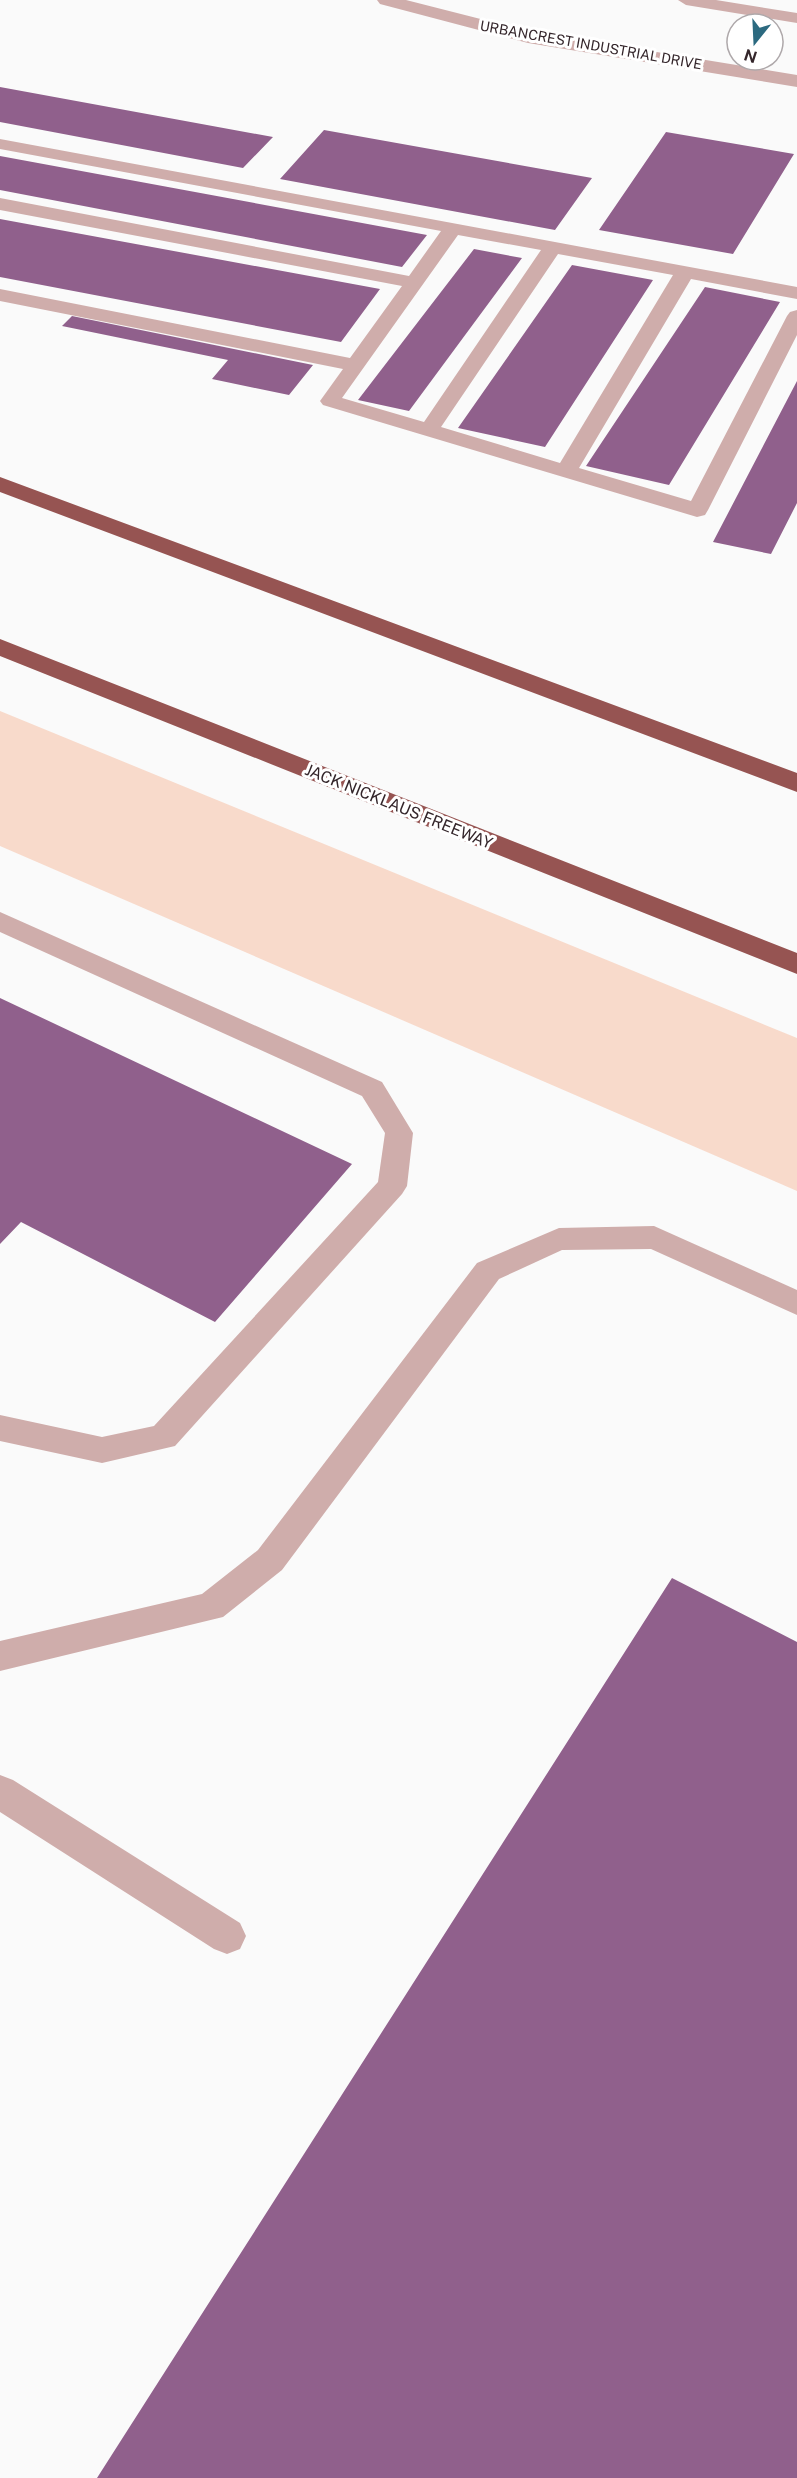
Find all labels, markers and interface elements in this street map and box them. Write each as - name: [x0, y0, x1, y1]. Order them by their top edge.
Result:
- north arrow: [725, 12, 785, 72]
- street label: URBANCREST INDUSTRIAL DRIVE: [479, 18, 703, 72]
- text: N: [742, 45, 759, 67]
- street label: JACK NICKLAUS FREEWAY: [302, 760, 496, 853]

